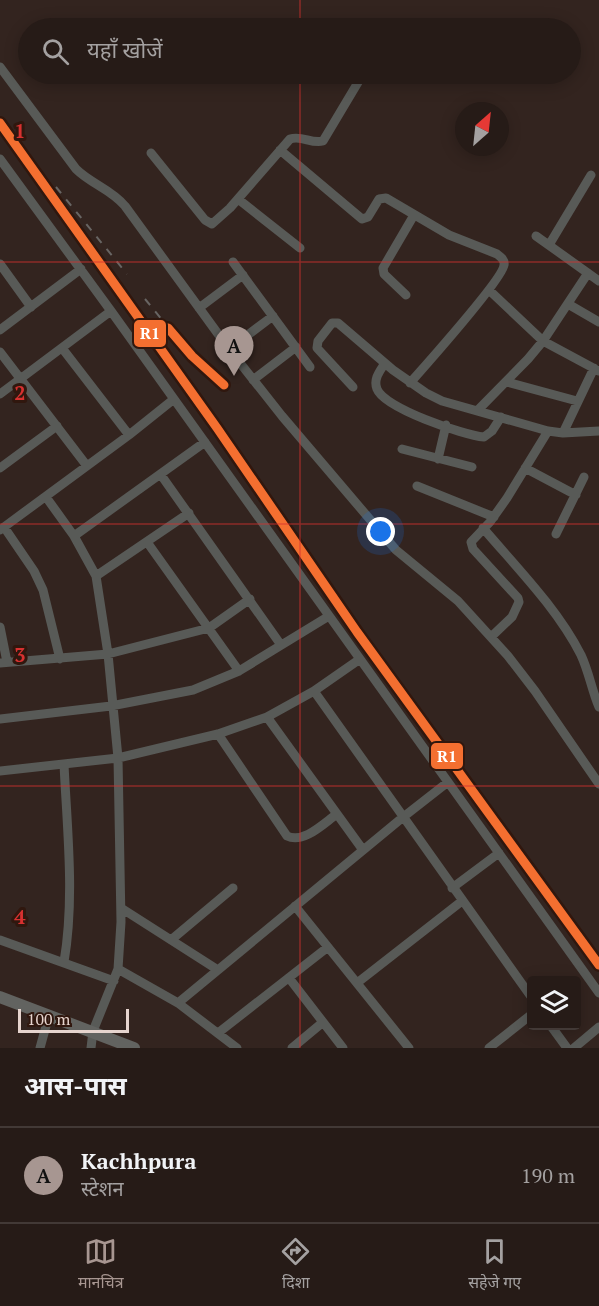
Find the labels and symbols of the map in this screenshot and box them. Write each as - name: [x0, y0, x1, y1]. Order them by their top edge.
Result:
- north arrow: [455, 102, 509, 156]
- text: 1: [14, 117, 26, 144]
- line badge: R1: [133, 319, 167, 348]
- text: R1: [140, 322, 160, 344]
- pin: A: [214, 326, 254, 376]
- text: 2: [14, 379, 26, 406]
- your location: [366, 517, 395, 546]
- text: 3: [14, 641, 26, 668]
- line badge: R1: [430, 742, 464, 770]
- text: R1: [437, 745, 457, 767]
- text: 4: [14, 903, 26, 930]
- scale bar: [18, 1006, 129, 1034]

